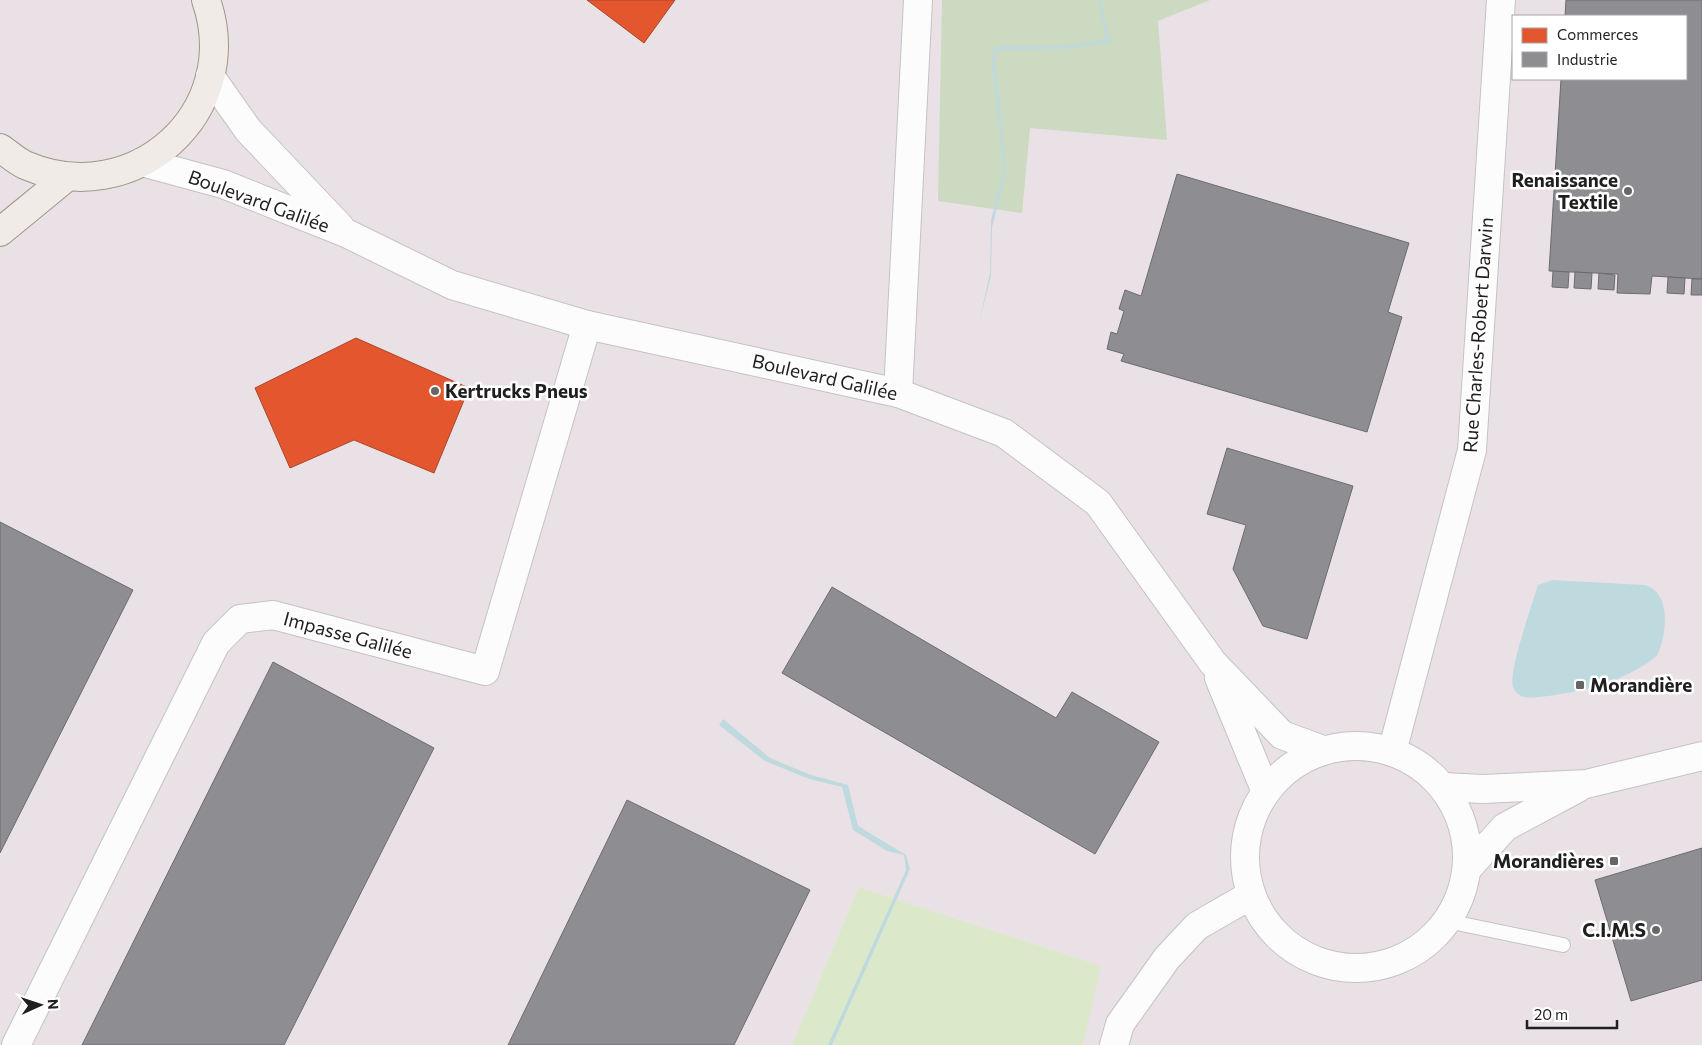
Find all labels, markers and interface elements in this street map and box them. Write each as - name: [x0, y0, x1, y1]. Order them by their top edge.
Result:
- legend: [1512, 15, 1687, 80]
- text: Commerces: [1557, 25, 1638, 43]
- text: Industrie: [1557, 50, 1618, 68]
- street label: Boulevard Galilée: [185, 164, 333, 237]
- place label: Renaissance Textile: [1511, 168, 1618, 213]
- marker: Renaissance Textile: [1622, 185, 1634, 197]
- street label: Rue Charles-Robert Darwin: [1458, 216, 1497, 454]
- street label: Boulevard Galilée: [750, 349, 900, 404]
- place label: Kertrucks Pneus: [445, 379, 588, 402]
- marker: Kertrucks Pneus: [429, 385, 441, 397]
- street label: Impasse Galilée: [281, 606, 415, 663]
- place label: Morandière: [1590, 673, 1692, 696]
- marker: Morandière: [1574, 679, 1586, 691]
- place label: Morandières: [1493, 849, 1604, 872]
- marker: Morandières: [1608, 855, 1620, 867]
- place label: C.I.M.S: [1582, 918, 1646, 941]
- marker: C.I.M.S: [1650, 924, 1662, 936]
- north arrow: [15, 980, 65, 1030]
- scale bar: [1527, 998, 1617, 1030]
- text: N: [45, 999, 62, 1010]
- text: 20 m: [1534, 1005, 1568, 1023]

